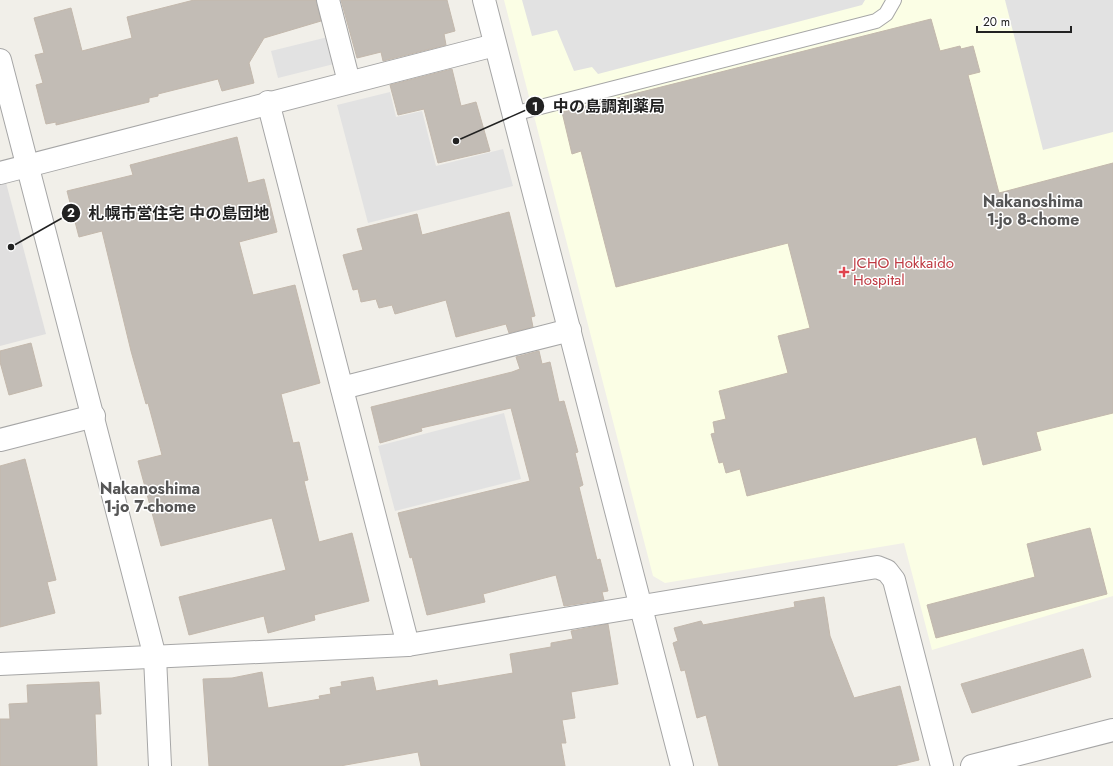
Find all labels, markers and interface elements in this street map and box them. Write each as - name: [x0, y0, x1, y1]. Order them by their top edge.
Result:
- scale bar: [977, 8, 1071, 34]
- text: 20 m: [983, 13, 1010, 31]
- callout: 中の島調剤薬局: [525, 92, 673, 120]
- text: 中の島調剤薬局: [553, 95, 665, 118]
- text: 1: [532, 98, 538, 116]
- district label: Nakanoshima 1-jo 8-chome: [983, 190, 1083, 231]
- callout: 札幌市営住宅 中の島団地: [61, 199, 277, 227]
- text: 札幌市営住宅 中の島団地: [89, 202, 269, 225]
- text: 2: [67, 204, 75, 222]
- place label: JCHO Hokkaido Hospital: [851, 252, 954, 291]
- marker: JCHO Hokkaido Hospital: [838, 266, 850, 278]
- district label: Nakanoshima 1-jo 7-chome: [100, 477, 200, 518]

